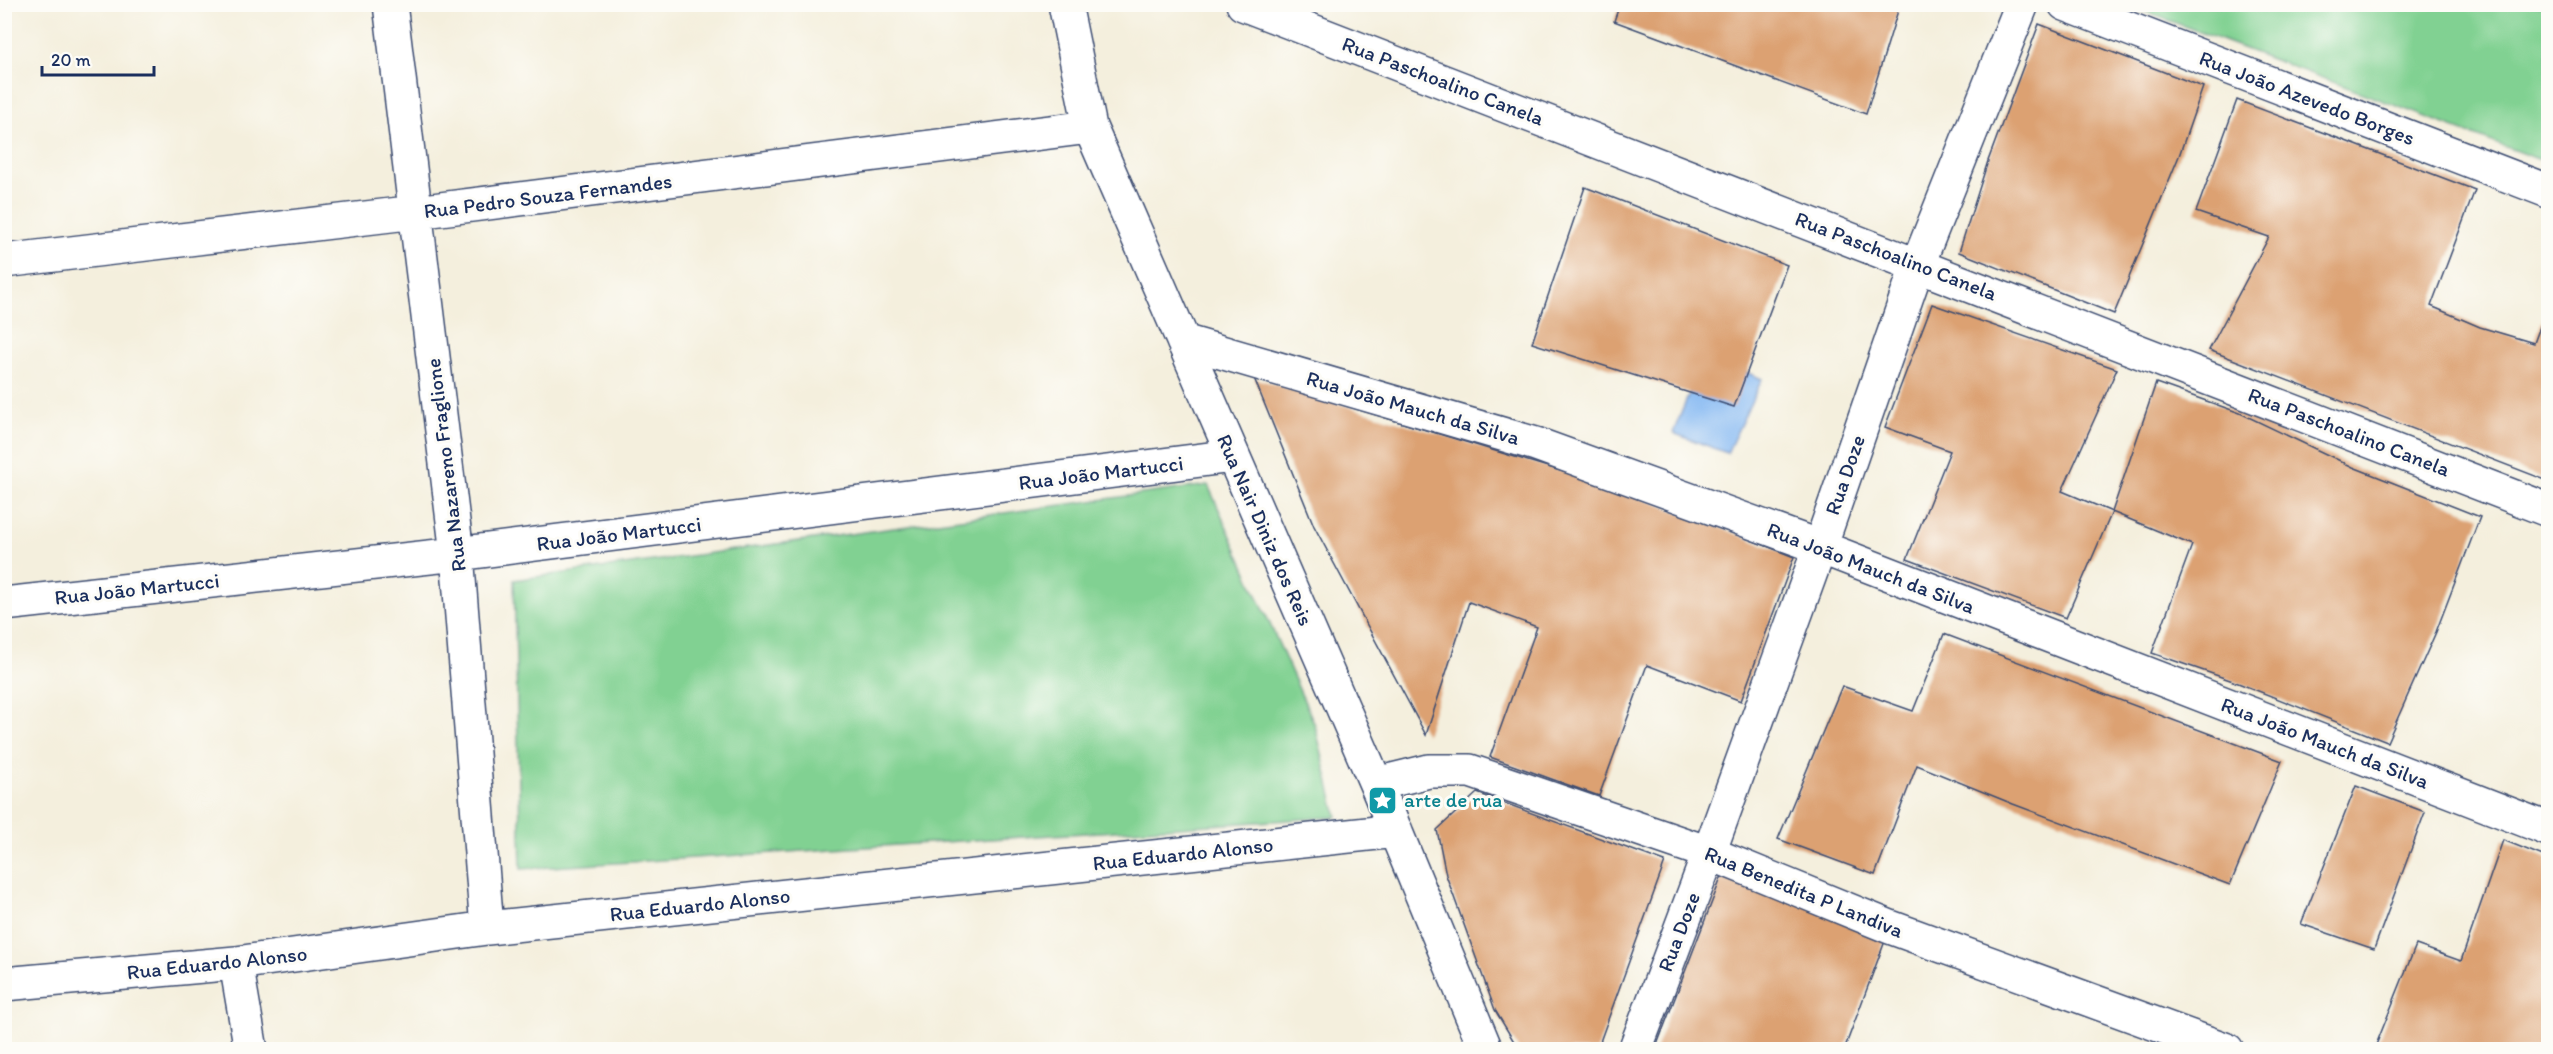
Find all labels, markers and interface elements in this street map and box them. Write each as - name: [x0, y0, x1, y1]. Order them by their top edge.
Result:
- street label: Rua Paschoalino Canela: [1339, 30, 1548, 131]
- scale bar: [42, 39, 154, 77]
- street label: Rua João Azevedo Borges: [2196, 45, 2418, 150]
- text: 20 m: [51, 49, 91, 71]
- street label: Rua Pedro Souza Fernandes: [422, 168, 674, 223]
- street label: Rua Paschoalino Canela: [1792, 205, 2001, 306]
- street label: Rua Nazareno Fraglione: [420, 357, 471, 573]
- street label: Rua João Mauch da Silva: [1304, 365, 1523, 450]
- street label: Rua Paschoalino Canela: [2245, 381, 2454, 482]
- street label: Rua Nair Diniz dos Reis: [1212, 430, 1319, 629]
- street label: Rua Doze: [1819, 431, 1870, 518]
- street label: Rua João Martucci: [1017, 450, 1185, 495]
- street label: Rua João Martucci: [535, 511, 703, 556]
- street label: Rua João Mauch da Silva: [1764, 516, 1979, 619]
- street label: Rua João Martucci: [53, 567, 221, 610]
- street label: Rua João Mauch da Silva: [2218, 691, 2433, 794]
- place icon: arte de rua: [1367, 784, 1399, 816]
- place label: arte de rua: [1404, 787, 1502, 812]
- street label: Rua Eduardo Alonso: [1091, 832, 1274, 875]
- street label: Rua Benedita P Landiva: [1701, 840, 1907, 943]
- street label: Rua Eduardo Alonso: [608, 883, 791, 926]
- street label: Rua Doze: [1652, 889, 1705, 975]
- street label: Rua Eduardo Alonso: [125, 941, 308, 984]

